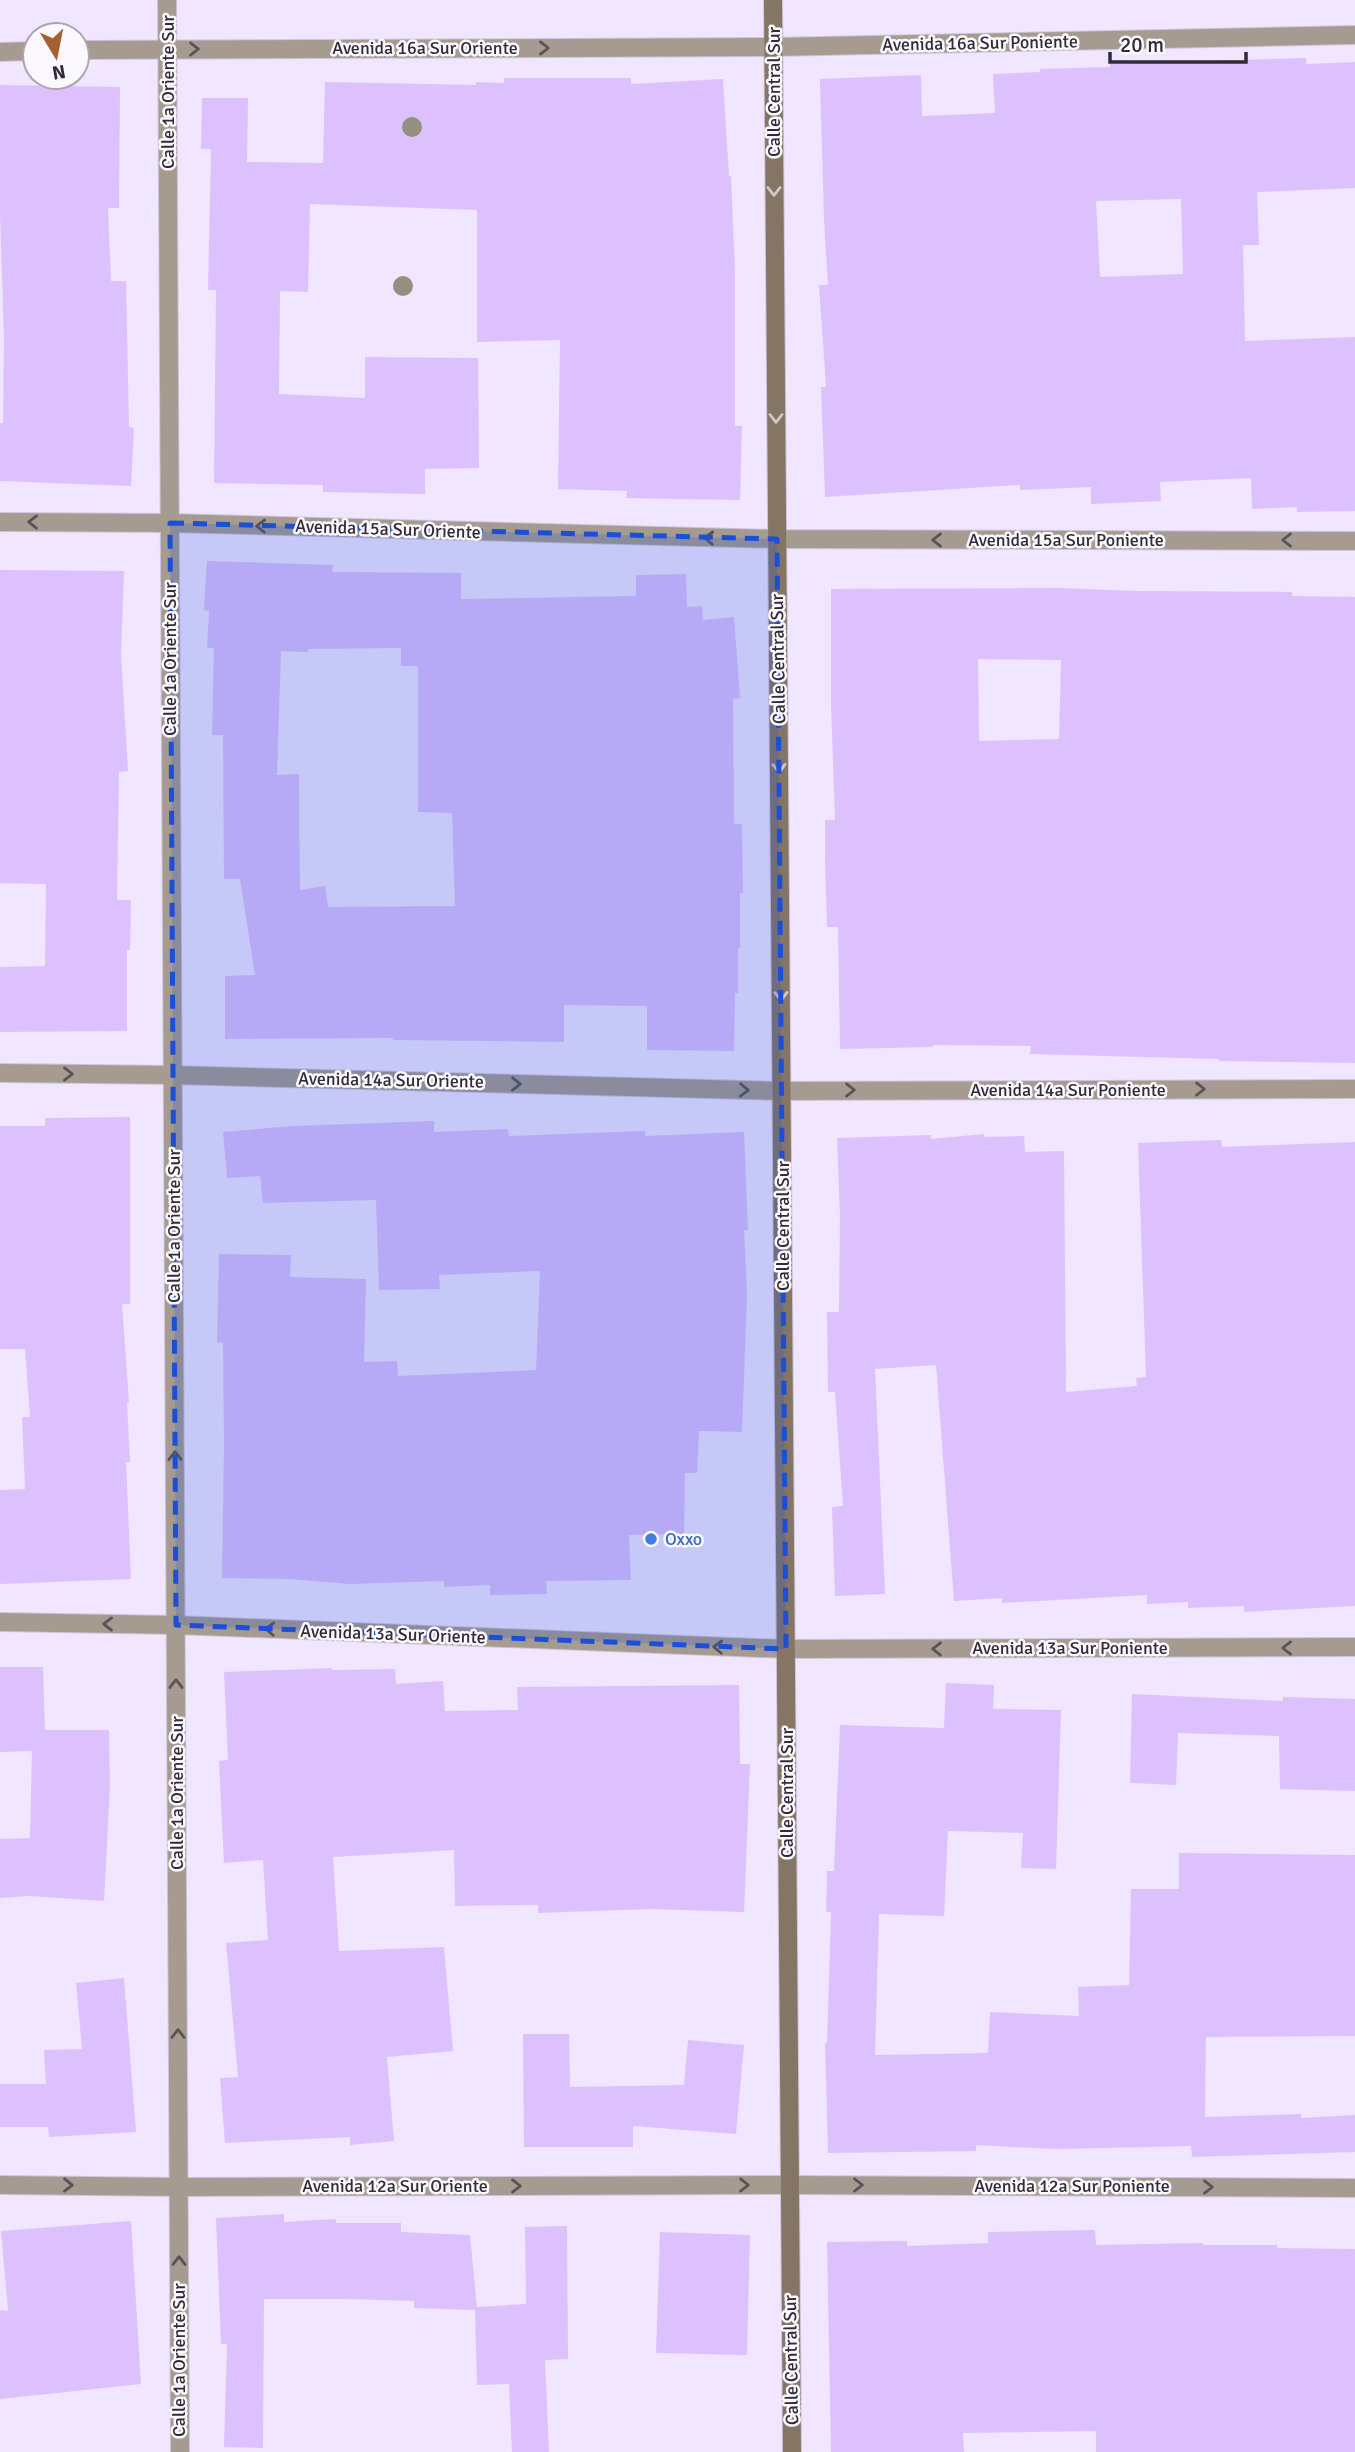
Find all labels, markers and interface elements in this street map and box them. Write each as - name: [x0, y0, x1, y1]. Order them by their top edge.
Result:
- street label: Calle 1a Oriente Sur: [157, 15, 179, 169]
- north arrow: [21, 21, 91, 91]
- scale bar: [1110, 21, 1246, 65]
- street label: Calle Central Sur: [763, 27, 785, 157]
- street label: Avenida 16a Sur Poniente: [882, 30, 1078, 56]
- text: 20 m: [1120, 32, 1164, 58]
- street label: Avenida 16a Sur Oriente: [332, 37, 518, 59]
- one-way arrow: [539, 40, 550, 56]
- one-way arrow: [189, 41, 200, 57]
- text: N: [50, 59, 67, 85]
- one-way arrow: [766, 186, 782, 196]
- one-way arrow: [768, 413, 784, 424]
- one-way arrow: [28, 514, 38, 530]
- street label: Avenida 15a Sur Oriente: [295, 515, 481, 543]
- one-way arrow: [255, 518, 266, 533]
- street label: Avenida 15a Sur Poniente: [968, 529, 1164, 551]
- one-way arrow: [703, 530, 714, 545]
- one-way arrow: [931, 532, 942, 548]
- one-way arrow: [1281, 532, 1292, 548]
- street label: Calle 1a Oriente Sur: [159, 582, 181, 736]
- street label: Calle Central Sur: [766, 593, 790, 724]
- one-way arrow: [771, 763, 787, 774]
- one-way arrow: [773, 991, 789, 1001]
- one-way arrow: [63, 1066, 74, 1082]
- street label: Avenida 14a Sur Oriente: [298, 1067, 484, 1093]
- one-way arrow: [511, 1076, 522, 1091]
- street label: Avenida 14a Sur Poniente: [970, 1079, 1166, 1101]
- one-way arrow: [1195, 1081, 1206, 1097]
- one-way arrow: [738, 1082, 749, 1097]
- one-way arrow: [845, 1082, 856, 1098]
- street label: Calle 1a Oriente Sur: [163, 1149, 185, 1303]
- street label: Calle Central Sur: [772, 1161, 794, 1291]
- one-way arrow: [167, 1451, 183, 1461]
- place label: Oxxo: [665, 1528, 702, 1550]
- marker: Oxxo: [643, 1531, 659, 1547]
- one-way arrow: [102, 1616, 113, 1632]
- street label: Avenida 13a Sur Oriente: [300, 1620, 486, 1648]
- one-way arrow: [264, 1621, 275, 1637]
- street label: Avenida 13a Sur Poniente: [972, 1637, 1168, 1659]
- one-way arrow: [712, 1639, 723, 1654]
- one-way arrow: [1281, 1640, 1292, 1656]
- one-way arrow: [931, 1641, 942, 1657]
- one-way arrow: [168, 1678, 184, 1689]
- street label: Calle 1a Oriente Sur: [166, 1716, 188, 1870]
- street label: Calle Central Sur: [776, 1728, 798, 1858]
- one-way arrow: [170, 2028, 186, 2039]
- street label: Avenida 12a Sur Oriente: [302, 2175, 488, 2197]
- street label: Avenida 12a Sur Poniente: [974, 2175, 1170, 2197]
- one-way arrow: [739, 2177, 749, 2193]
- one-way arrow: [853, 2177, 864, 2193]
- one-way arrow: [63, 2178, 74, 2193]
- one-way arrow: [511, 2178, 522, 2194]
- one-way arrow: [1203, 2179, 1214, 2195]
- one-way arrow: [171, 2256, 187, 2266]
- street label: Calle 1a Oriente Sur: [168, 2283, 190, 2437]
- street label: Calle Central Sur: [779, 2294, 803, 2425]

